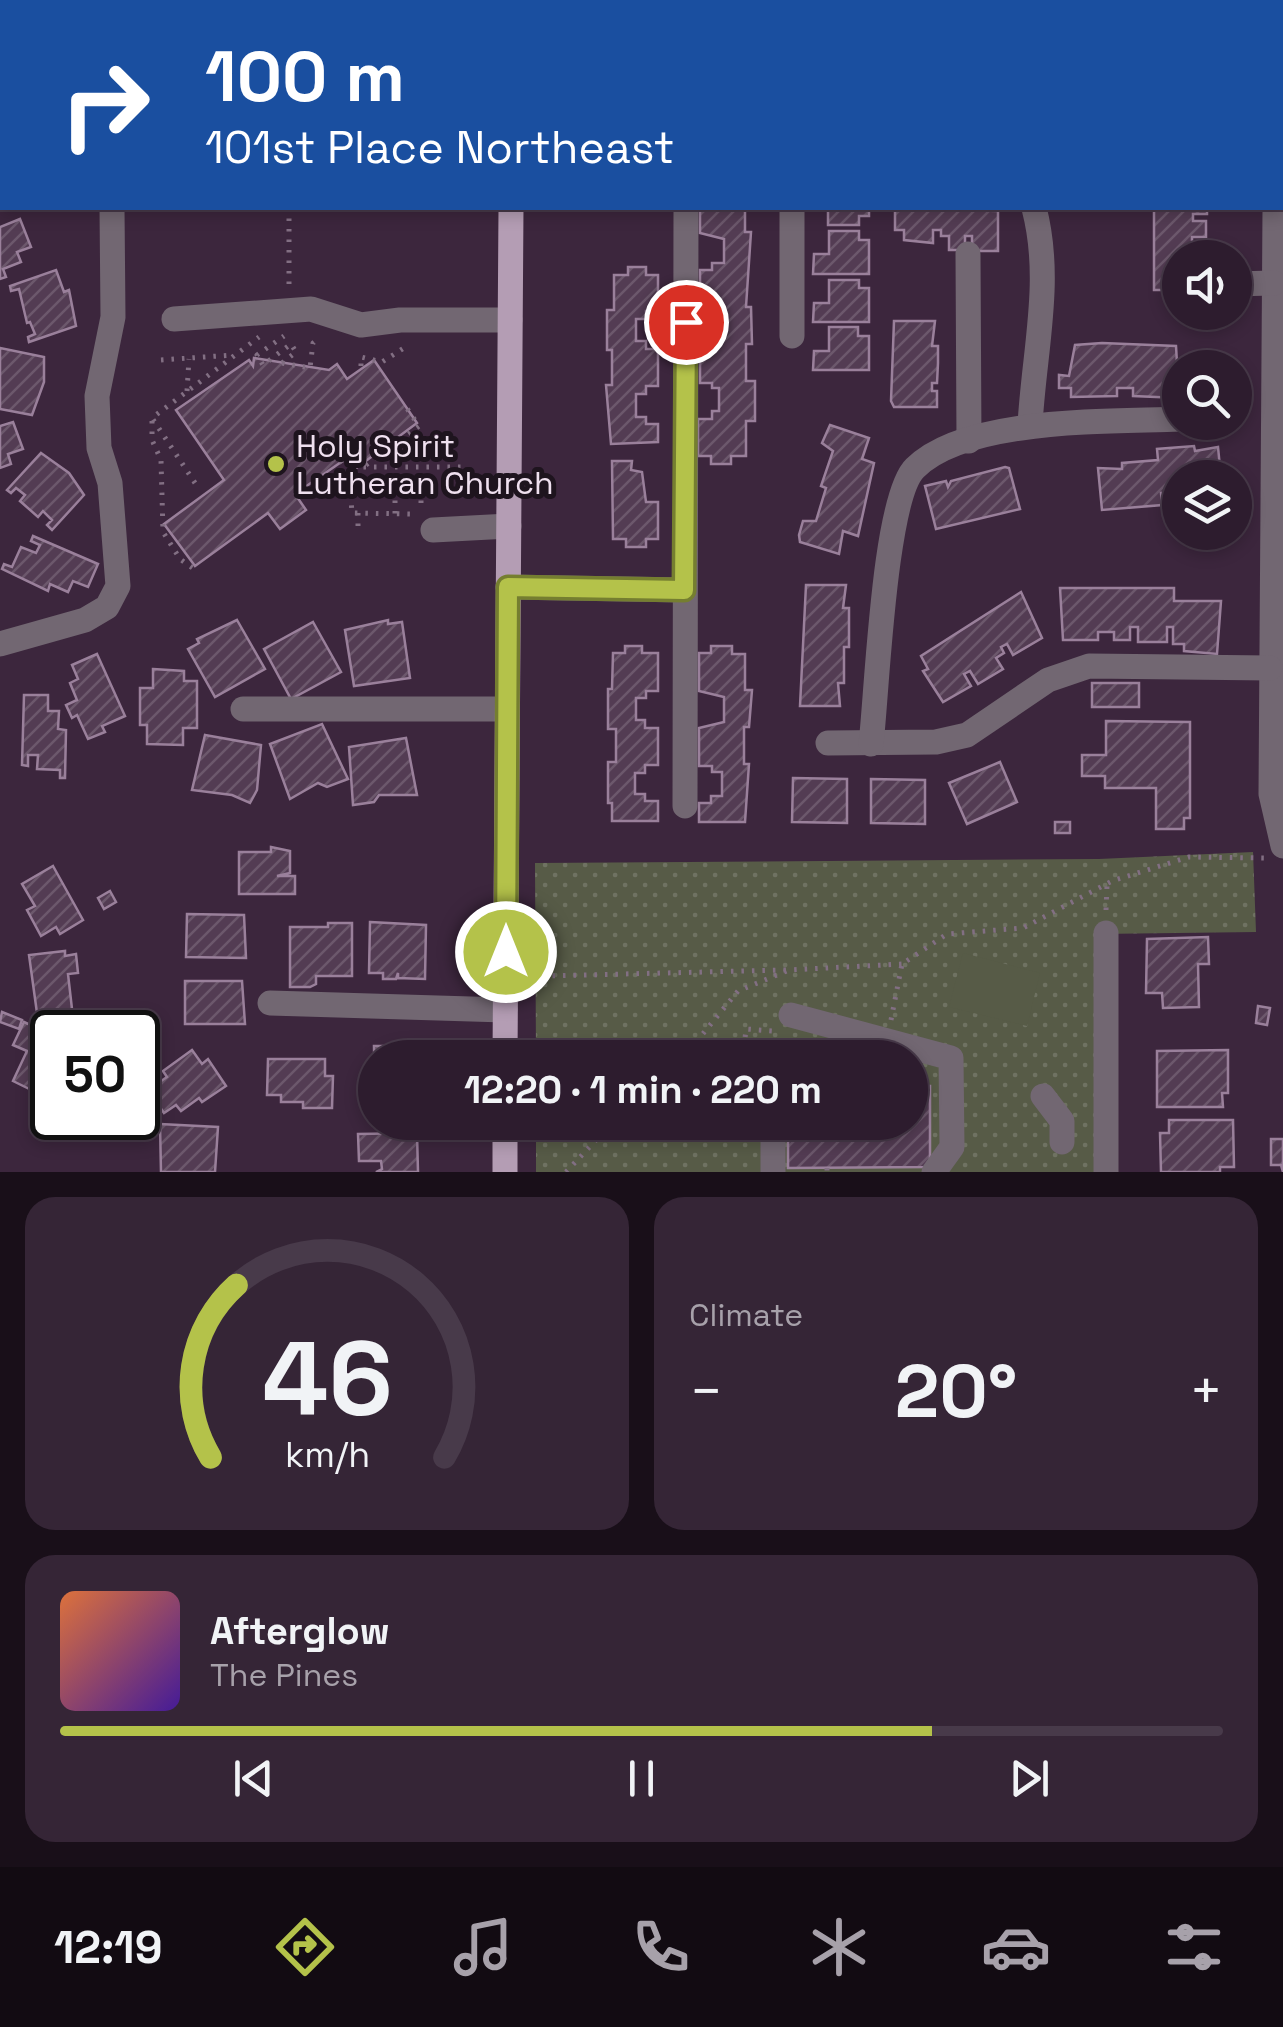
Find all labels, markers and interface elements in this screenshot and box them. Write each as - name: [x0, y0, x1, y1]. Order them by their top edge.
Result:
- text: 100 m: [205, 32, 405, 121]
- icon: right: [40, 40, 170, 170]
- text: 101st Place Northeast: [205, 119, 675, 176]
- map controls: [1162, 240, 1252, 550]
- button: sound: [1162, 240, 1252, 330]
- pin: [644, 280, 729, 365]
- icon: arrive: [659, 295, 714, 350]
- button: search: [1162, 350, 1252, 440]
- place label: Holy Spirit Lutheran Church: [296, 426, 554, 503]
- marker: Holy Spirit Lutheran Church: [265, 453, 287, 475]
- button: layers: [1162, 460, 1252, 550]
- position arrow: [454, 900, 558, 1004]
- speed limit sign: 50: [30, 1010, 160, 1140]
- text: 12:20 · 1 min · 220 m: [464, 1066, 822, 1114]
- text: Climate: [689, 1295, 803, 1335]
- text: 46: [262, 1313, 392, 1445]
- text: 20°: [895, 1343, 1017, 1439]
- text: −: [689, 1356, 723, 1426]
- text: +: [1189, 1356, 1223, 1426]
- text: km/h: [284, 1432, 370, 1477]
- text: Afterglow: [210, 1607, 390, 1655]
- text: The Pines: [210, 1655, 358, 1695]
- icon: previous: [226, 1751, 281, 1806]
- icon: pause: [614, 1751, 669, 1806]
- icon: next: [1002, 1751, 1057, 1806]
- icon: directions: [270, 1912, 340, 1982]
- icon: music: [448, 1912, 518, 1982]
- icon: phone: [626, 1912, 696, 1982]
- icon: climate: [804, 1912, 874, 1982]
- icon: car: [981, 1912, 1051, 1982]
- icon: filters: [1159, 1912, 1229, 1982]
- text: 12:19: [54, 1919, 163, 1976]

